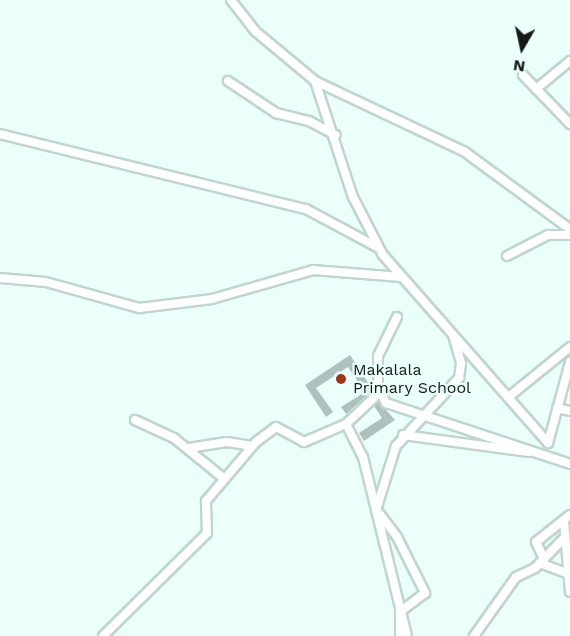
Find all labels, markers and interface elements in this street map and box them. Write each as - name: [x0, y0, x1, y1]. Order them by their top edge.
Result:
- north arrow: [492, 18, 552, 78]
- text: N: [512, 56, 526, 77]
- place label: Makalala Primary School: [353, 360, 471, 398]
- marker: Makalala Primary School: [334, 372, 348, 386]

